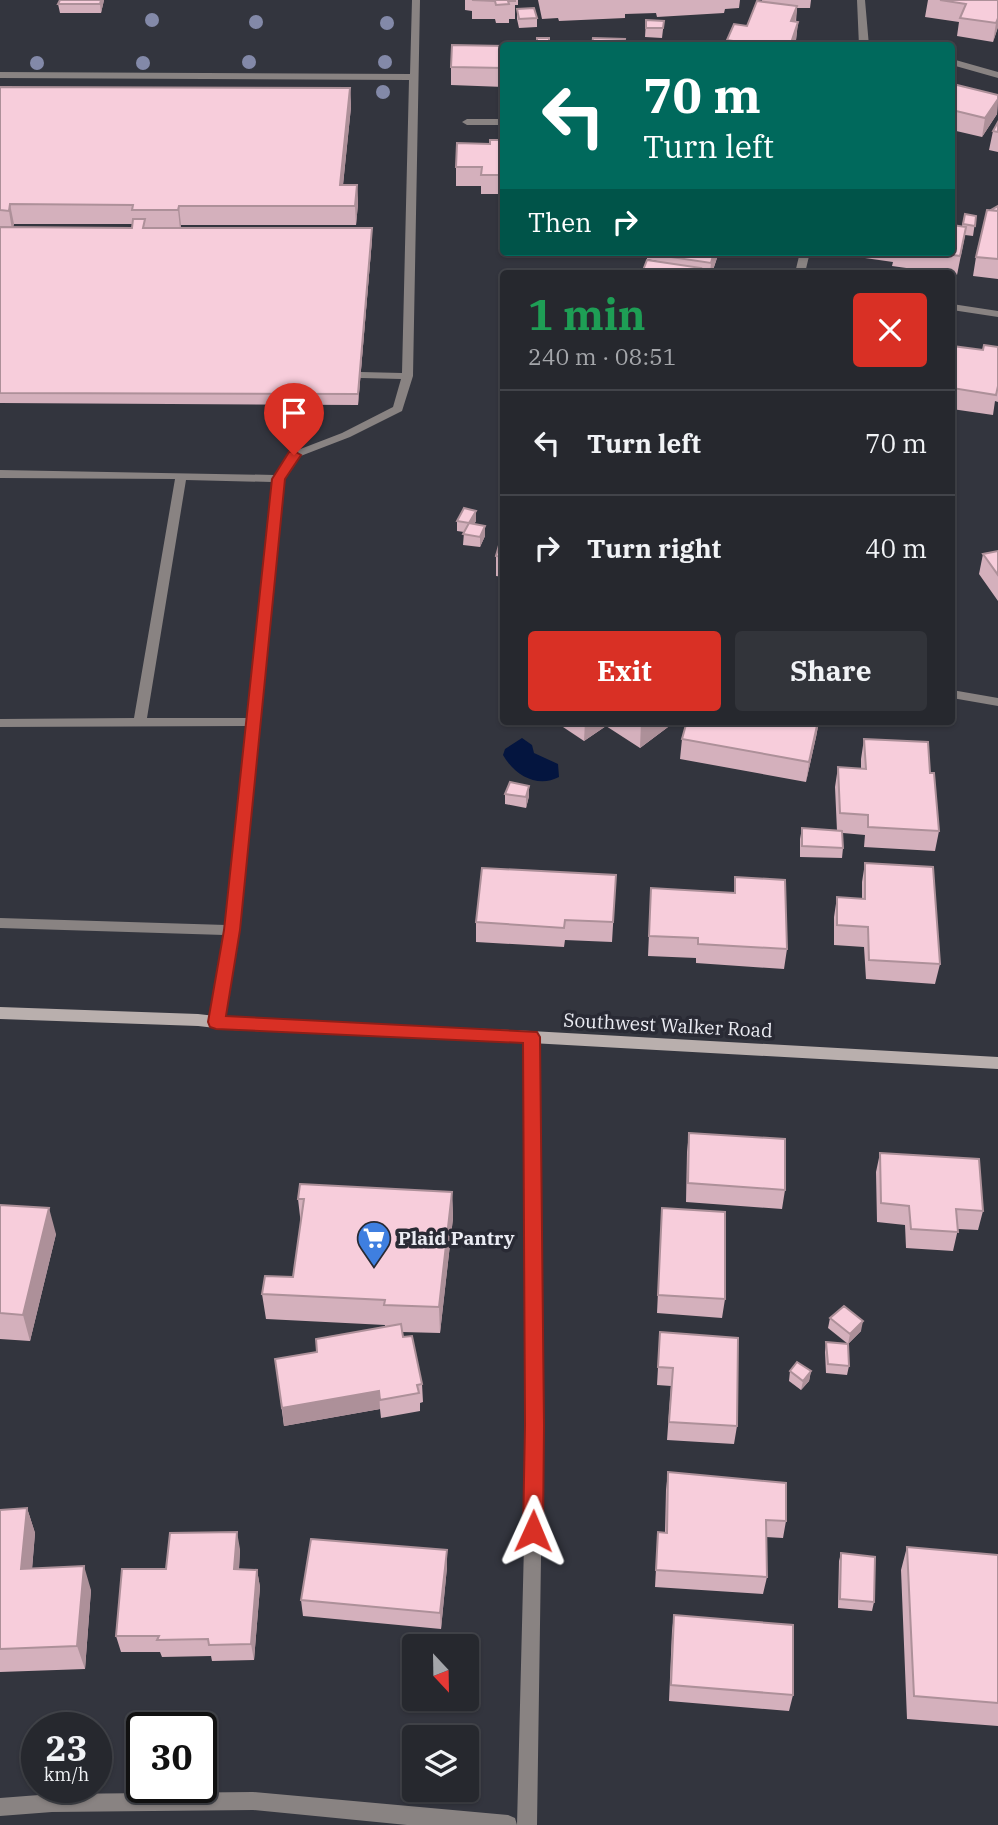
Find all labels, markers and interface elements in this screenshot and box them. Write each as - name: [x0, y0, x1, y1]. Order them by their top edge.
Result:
- text: 70 m: [643, 63, 761, 126]
- icon: left: [528, 70, 619, 161]
- text: Turn left: [643, 125, 774, 167]
- icon: right: [606, 203, 644, 241]
- text: Then: [528, 205, 592, 239]
- text: 1 min: [528, 287, 646, 342]
- button: close: [853, 293, 927, 367]
- text: 240 m · 08:51: [528, 341, 677, 371]
- pin: [264, 383, 324, 455]
- icon: arrive: [275, 394, 313, 432]
- icon: left: [528, 424, 566, 462]
- text: Turn left: [587, 426, 701, 460]
- text: 70 m: [865, 426, 927, 460]
- icon: right: [528, 529, 566, 567]
- text: Turn right: [587, 531, 721, 565]
- text: 40 m: [865, 531, 927, 565]
- button: Exit: [528, 631, 721, 711]
- button: Share: [735, 631, 927, 711]
- street label: Southwest Walker Road: [563, 1008, 773, 1042]
- supermarket icon: Plaid Pantry: [355, 1219, 393, 1268]
- place label: Plaid Pantry: [398, 1226, 515, 1250]
- position arrow: [496, 1494, 570, 1568]
- north arrow: [402, 1634, 480, 1712]
- map controls: [402, 1634, 479, 1802]
- speed limit sign: 30: [126, 1712, 217, 1803]
- text: 23: [45, 1725, 88, 1771]
- button: layers: [402, 1725, 479, 1802]
- text: km/h: [44, 1763, 89, 1786]

